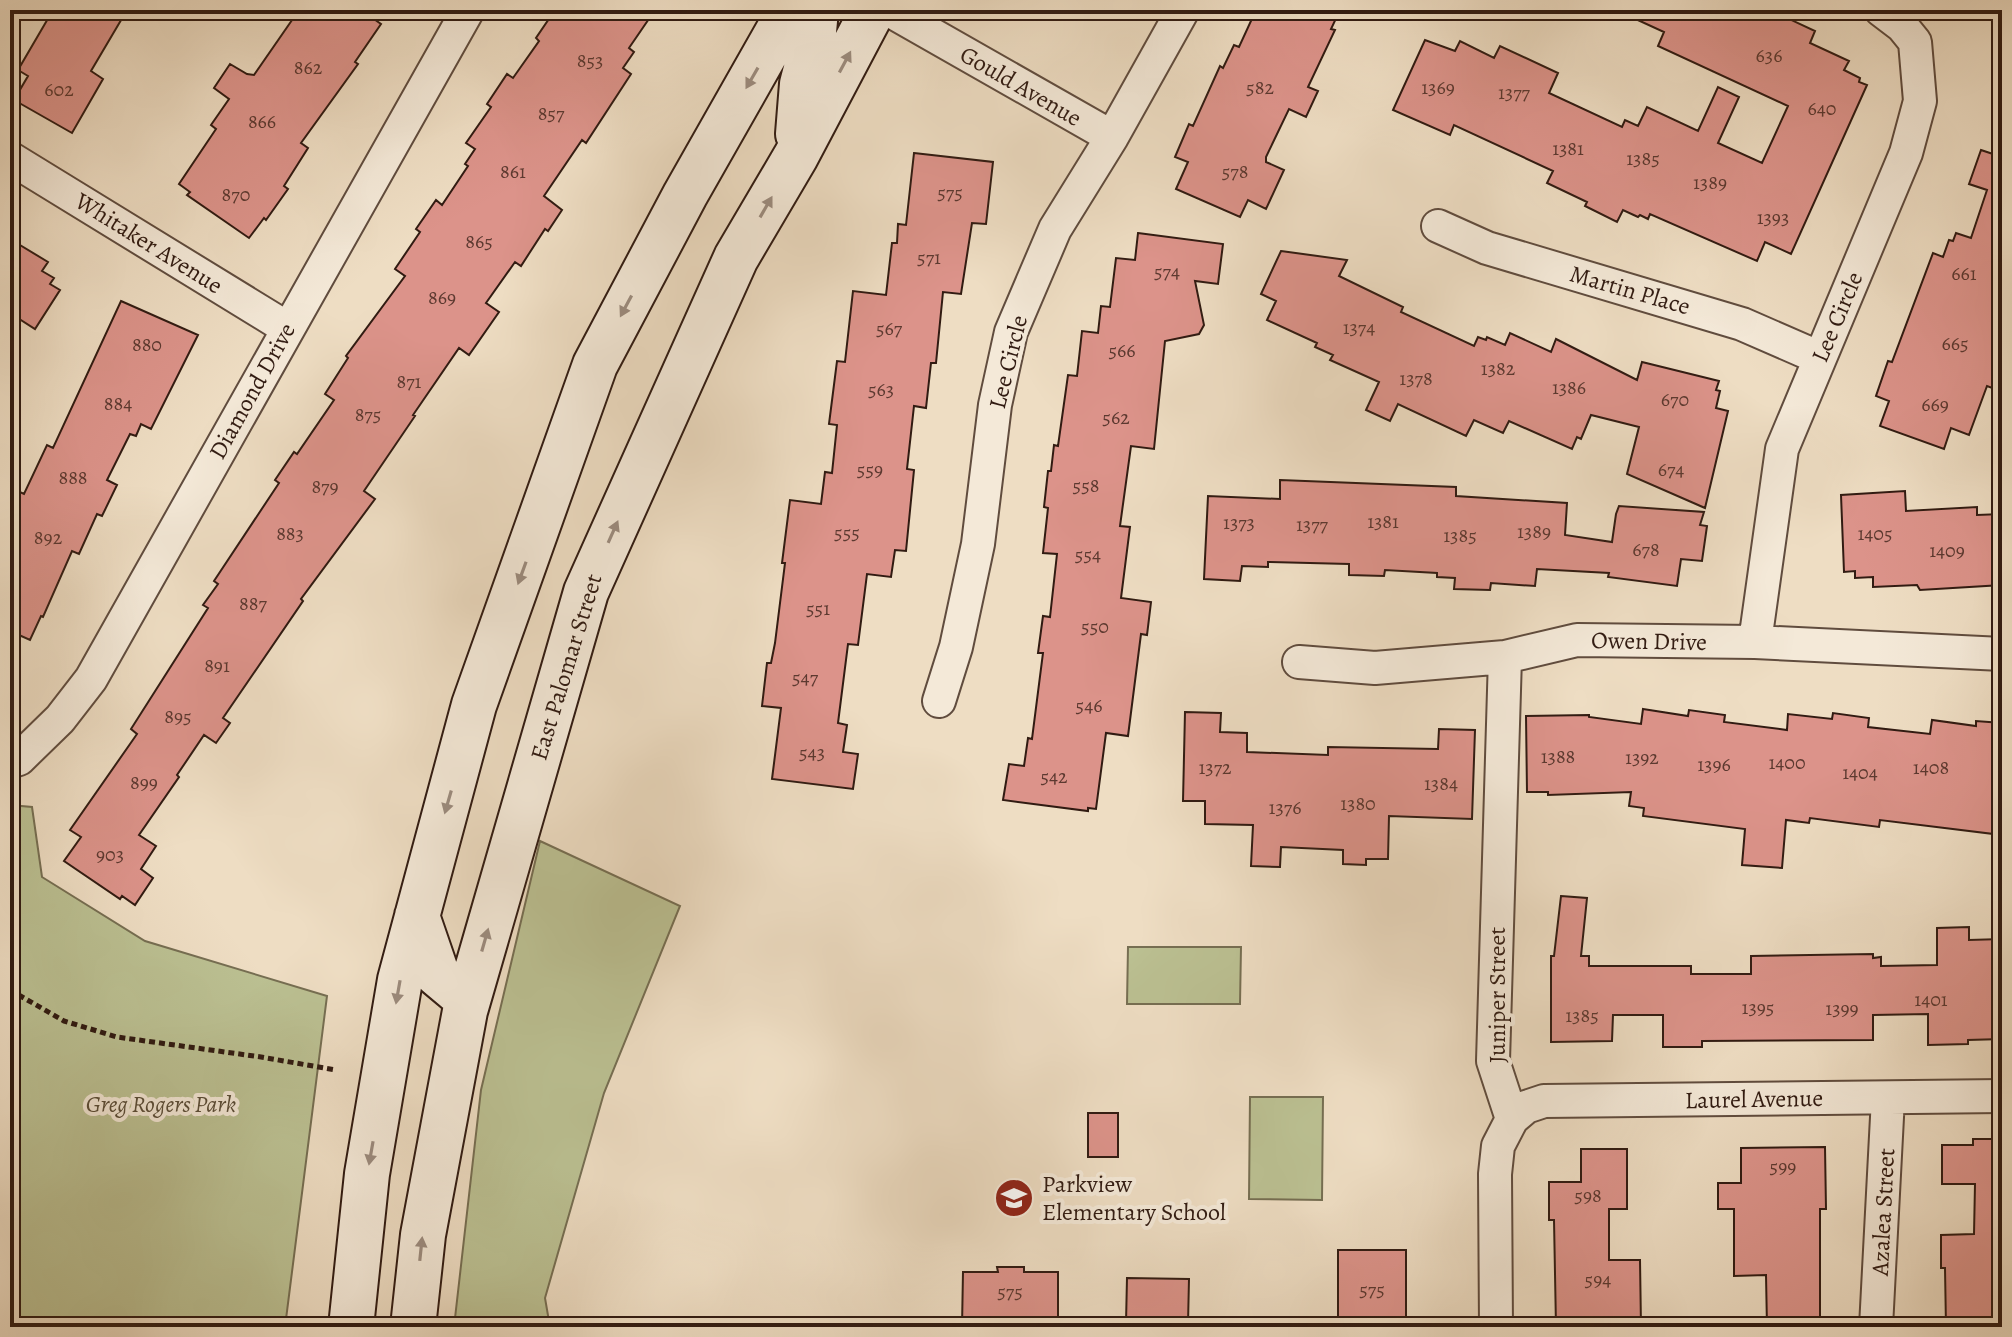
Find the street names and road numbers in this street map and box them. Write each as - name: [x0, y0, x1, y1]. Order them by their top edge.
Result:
- street label: Gould Avenue: [954, 38, 1088, 134]
- street label: Whitaker Avenue: [68, 184, 229, 301]
- street label: Martin Place: [1566, 258, 1694, 322]
- street label: Lee Circle: [1804, 267, 1870, 367]
- street label: Lee Circle: [981, 312, 1035, 412]
- street label: Diamond Drive: [201, 317, 303, 465]
- street label: East Palomar Street: [522, 570, 610, 764]
- street label: Owen Drive: [1591, 624, 1707, 658]
- street label: Juniper Street: [1481, 927, 1513, 1063]
- street label: Laurel Avenue: [1685, 1082, 1823, 1116]
- street label: Azalea Street: [1864, 1147, 1902, 1278]

